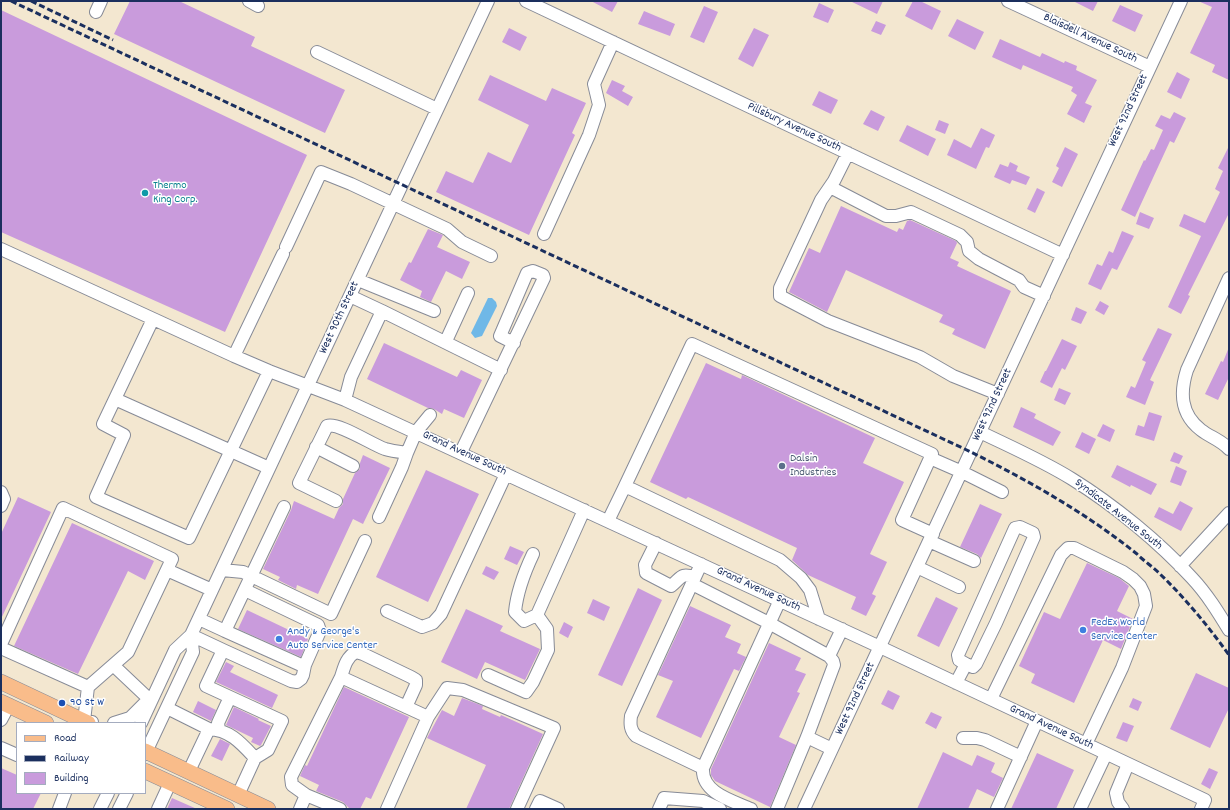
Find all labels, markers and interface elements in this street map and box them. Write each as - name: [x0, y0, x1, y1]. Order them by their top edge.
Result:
- street label: Blaisdell Avenue South: [1041, 11, 1139, 67]
- street label: West 92nd Street: [1106, 73, 1152, 149]
- street label: Pillsbury Avenue South: [745, 100, 843, 156]
- place label: Thermo King Corp.: [153, 179, 198, 207]
- marker: Thermo King Corp.: [140, 188, 150, 198]
- street label: West 90th Street: [317, 279, 363, 357]
- street label: West 92nd Street: [970, 367, 1016, 443]
- street label: Grand Avenue South: [420, 428, 508, 480]
- place label: Dalsin Industries: [790, 452, 837, 480]
- marker: Dalsin Industries: [777, 461, 787, 471]
- street label: Syndicate Avenue South: [1071, 476, 1165, 554]
- street label: Grand Avenue South: [714, 564, 802, 616]
- place label: FedEx World Service Center: [1091, 616, 1157, 644]
- place label: Andy & George's Auto Service Center: [287, 625, 377, 653]
- marker: FedEx World Service Center: [1078, 625, 1088, 635]
- marker: Andy & George's Auto Service Center: [274, 634, 284, 644]
- street label: West 92nd Street: [833, 661, 879, 737]
- place label: 90 St W: [70, 696, 104, 710]
- marker: 90 St W: [57, 698, 67, 708]
- street label: Grand Avenue South: [1007, 702, 1095, 754]
- legend: [16, 722, 146, 794]
- text: Road: [54, 730, 76, 747]
- text: Railway: [54, 750, 89, 767]
- text: Building: [54, 770, 89, 787]

